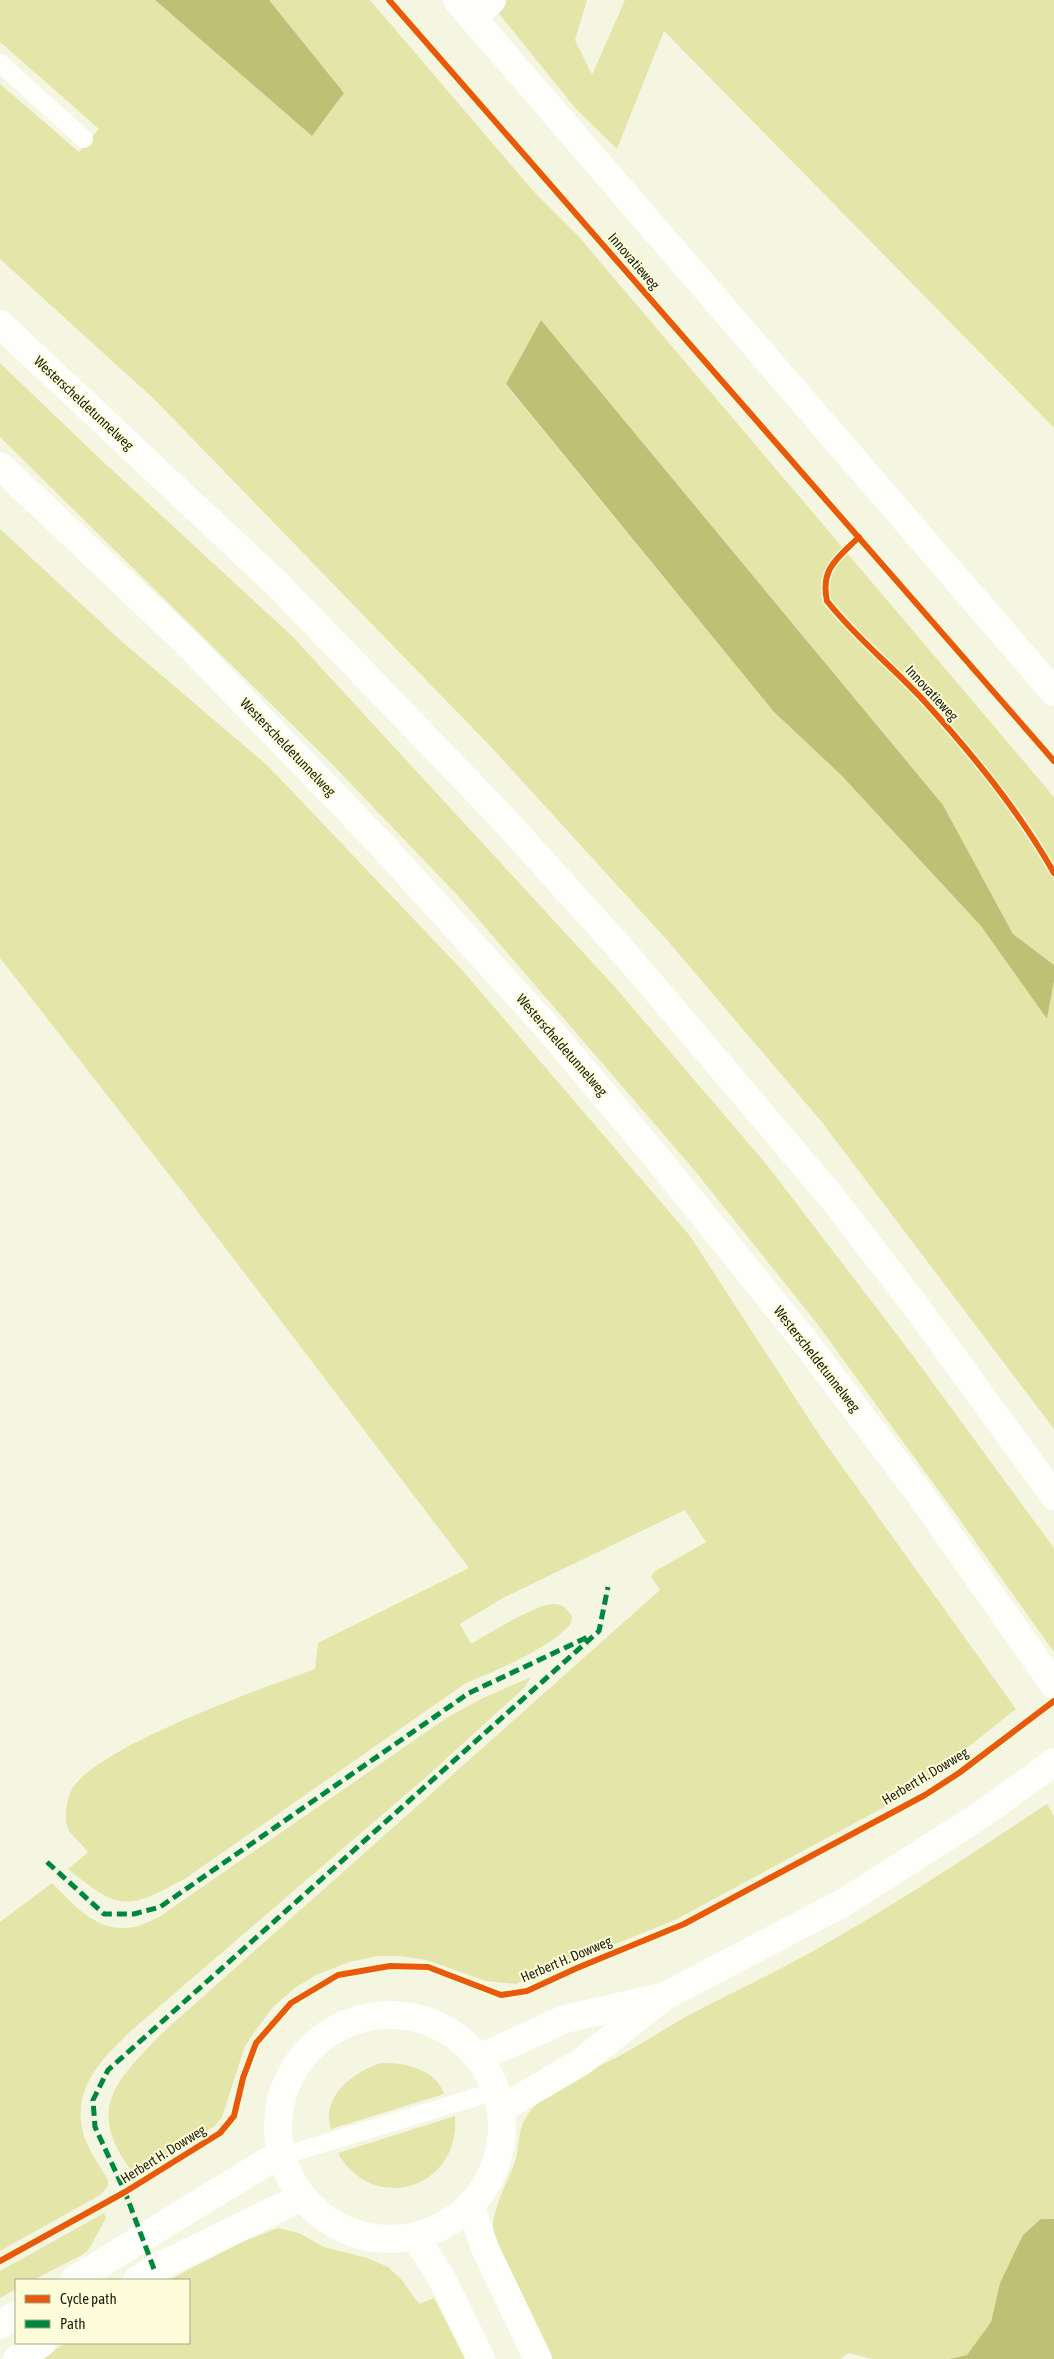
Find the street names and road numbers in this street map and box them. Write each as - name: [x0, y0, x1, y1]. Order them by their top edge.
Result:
- street label: Innovatieweg: [605, 229, 663, 293]
- street label: Westerscheldetunnelweg: [31, 353, 137, 453]
- street label: Innovatieweg: [902, 662, 962, 724]
- street label: Westerscheldetunnelweg: [237, 695, 339, 799]
- street label: Westerscheldetunnelweg: [513, 991, 611, 1099]
- street label: Westerscheldetunnelweg: [771, 1303, 863, 1415]
- street label: Herbert H. Dowweg: [879, 1744, 971, 1808]
- street label: Herbert H. Dowweg: [518, 1933, 614, 1985]
- street label: Herbert H. Dowweg: [117, 2121, 209, 2187]

